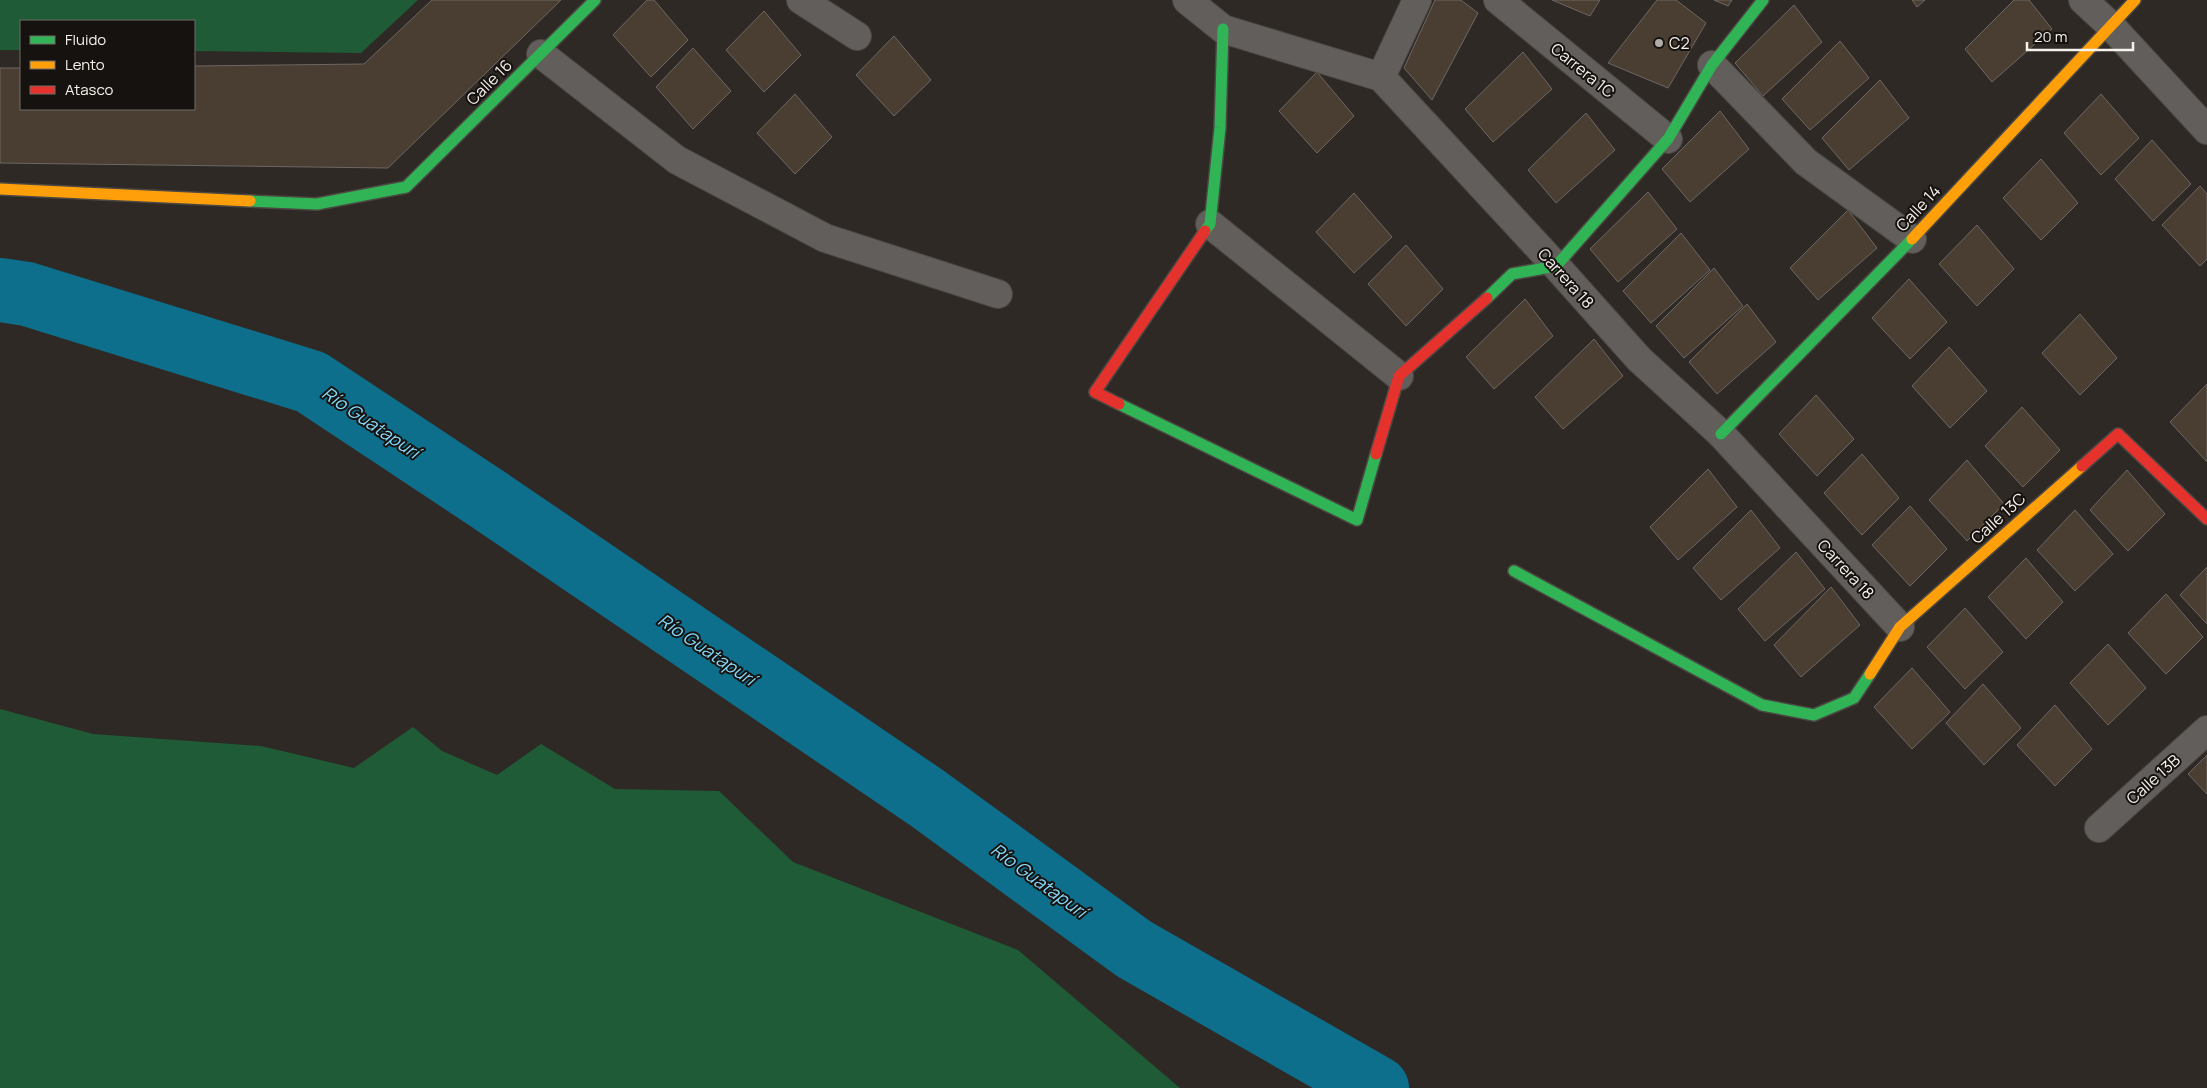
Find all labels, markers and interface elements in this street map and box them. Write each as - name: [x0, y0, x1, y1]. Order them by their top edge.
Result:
- legend: [20, 20, 195, 110]
- scale bar: [2027, 20, 2133, 52]
- text: 20 m: [2034, 26, 2067, 47]
- text: Fluido: [65, 29, 106, 50]
- place label: C2: [1669, 32, 1690, 54]
- street label: Carrera 1C: [1546, 37, 1620, 103]
- marker: C2: [1653, 37, 1665, 49]
- text: Lento: [65, 54, 105, 75]
- street label: Calle 16: [461, 54, 517, 110]
- text: Atasco: [65, 79, 113, 100]
- street label: Calle 14: [1891, 180, 1945, 236]
- street label: Carrera 18: [1533, 243, 1599, 313]
- water label: Río Guatapurí: [318, 381, 427, 466]
- street label: Calle 13C: [1966, 487, 2030, 549]
- street label: Carrera 18: [1813, 534, 1879, 604]
- water label: Río Guatapurí: [654, 608, 763, 693]
- street label: Calle 13B: [2121, 749, 2185, 809]
- water label: Río Guatapurí: [986, 837, 1095, 925]

